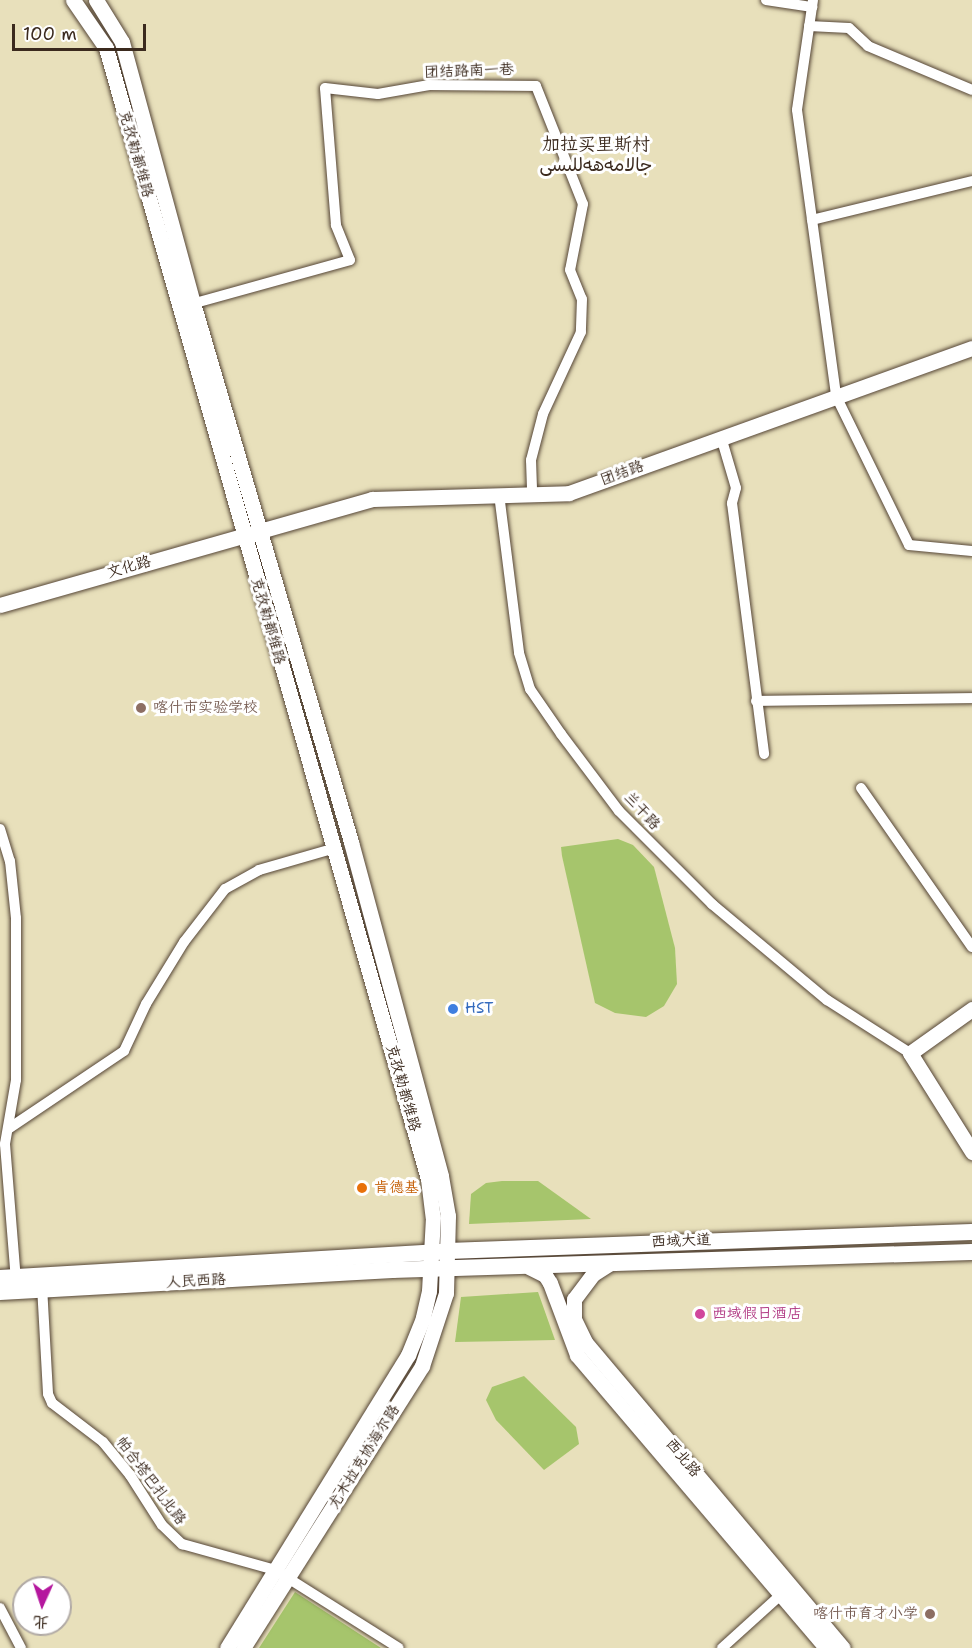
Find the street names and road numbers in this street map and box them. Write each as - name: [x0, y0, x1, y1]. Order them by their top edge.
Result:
- street label: 团结路南一巷: [424, 60, 514, 82]
- street label: 克孜勒都维路: [115, 108, 157, 200]
- street label: 团结路: [598, 457, 646, 489]
- street label: 文化路: [105, 552, 153, 582]
- street label: 克孜勒都维路: [247, 575, 289, 667]
- street label: 兰干路: [620, 788, 664, 834]
- street label: 克孜勒都维路: [382, 1042, 424, 1134]
- street label: 西域大道: [651, 1231, 711, 1251]
- street label: 人民西路: [166, 1270, 226, 1292]
- street label: 尤木拉克协海尔路: [325, 1401, 403, 1513]
- street label: 帕合塔巴扎北路: [112, 1434, 190, 1528]
- street label: 西北路: [662, 1435, 704, 1481]

